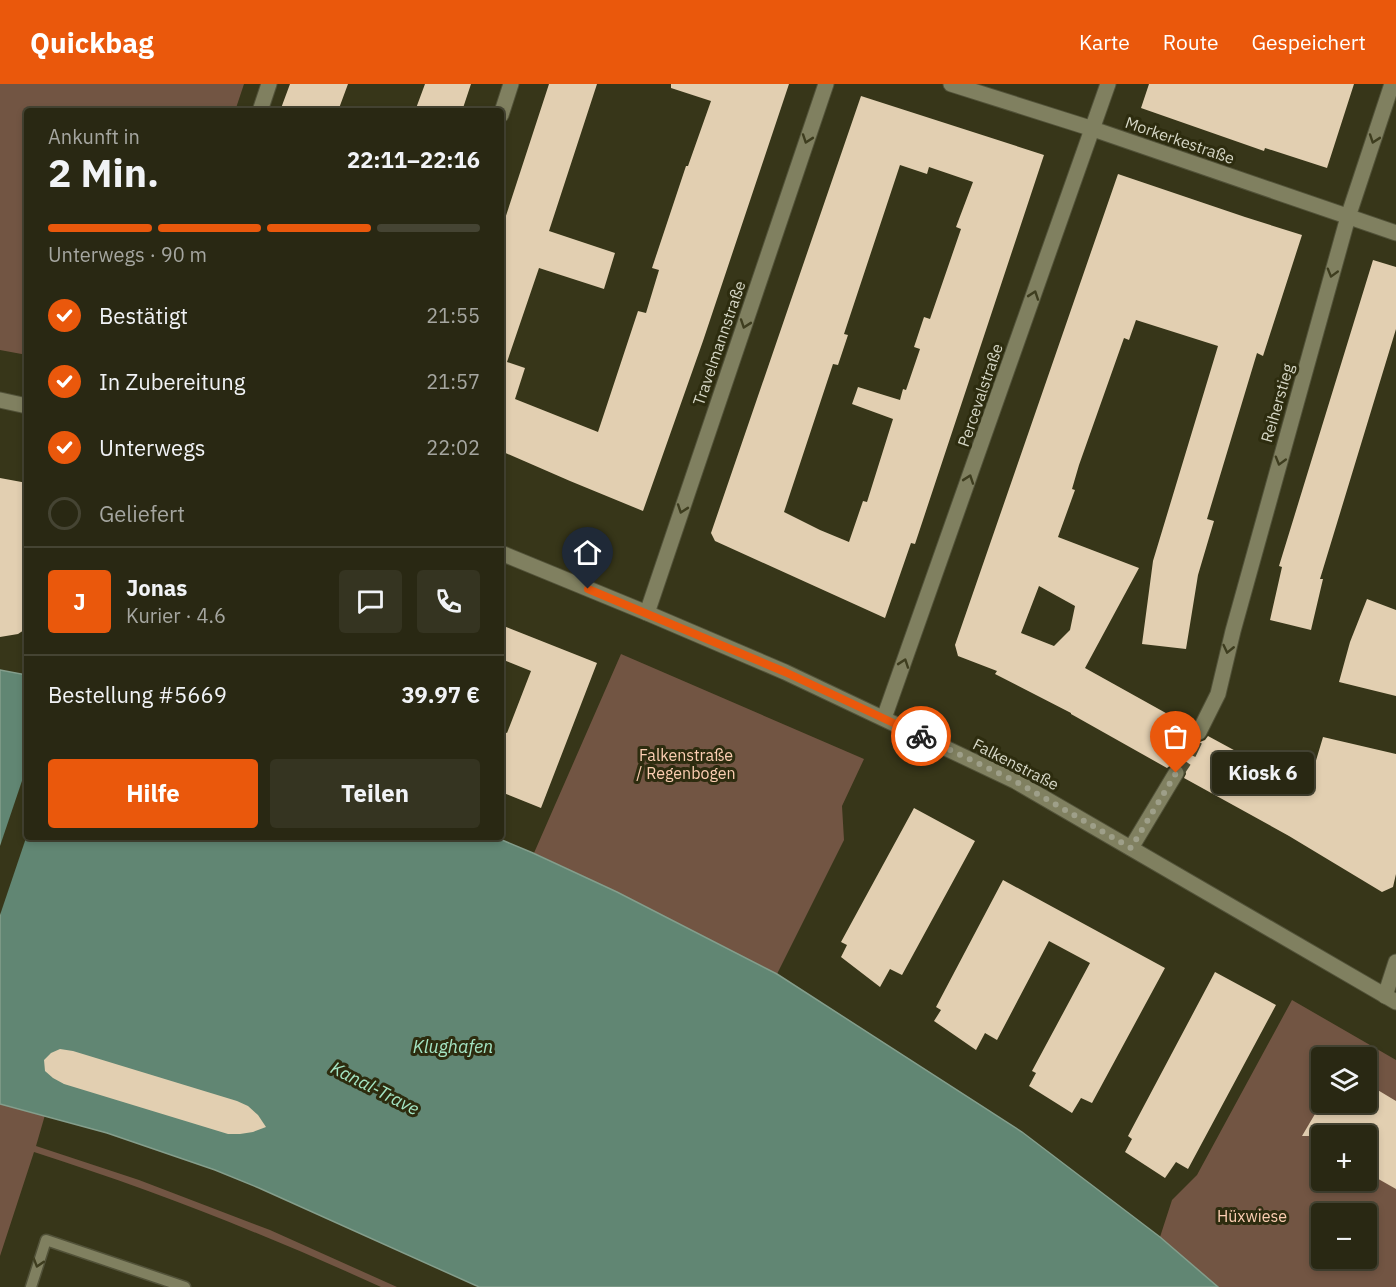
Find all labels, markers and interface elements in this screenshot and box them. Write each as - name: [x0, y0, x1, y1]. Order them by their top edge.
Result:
- text: Quickbag: [30, 24, 154, 61]
- text: Karte: [1079, 28, 1130, 56]
- text: Route: [1163, 28, 1219, 56]
- text: Gespeichert: [1252, 28, 1366, 56]
- street label: Morkerkestraße: [1123, 112, 1237, 168]
- text: Ankunft in: [48, 123, 140, 150]
- one-way arrow: [802, 133, 814, 144]
- one-way arrow: [1368, 134, 1381, 144]
- text: 22:11–22:16: [347, 145, 480, 174]
- text: 2 Min.: [48, 147, 159, 198]
- text: Unterwegs · 90 m: [48, 241, 207, 268]
- one-way arrow: [1327, 267, 1339, 278]
- street label: Travelmannstraße: [688, 278, 750, 408]
- one-way arrow: [1026, 291, 1039, 301]
- icon: check: [48, 299, 81, 332]
- text: Bestätigt: [99, 301, 188, 330]
- text: 21:55: [426, 302, 480, 329]
- one-way arrow: [739, 318, 752, 329]
- street label: Percevalstraße: [953, 341, 1007, 449]
- street label: Reiherstieg: [1256, 361, 1298, 445]
- icon: check: [48, 365, 81, 398]
- text: In Zubereitung: [99, 367, 245, 396]
- text: 21:57: [426, 368, 480, 395]
- icon: check: [48, 431, 81, 464]
- text: Unterwegs: [99, 433, 206, 462]
- text: 22:02: [426, 434, 480, 461]
- one-way arrow: [1275, 455, 1287, 466]
- one-way arrow: [961, 474, 974, 485]
- text: Geliefert: [99, 499, 185, 528]
- one-way arrow: [677, 503, 690, 514]
- pin: [562, 527, 613, 589]
- icon: home: [571, 536, 604, 569]
- button: chat: [339, 570, 402, 633]
- button: phone: [417, 570, 480, 633]
- text: Jonas: [126, 573, 187, 602]
- text: J: [73, 587, 86, 616]
- text: Kurier · 4.6: [126, 602, 226, 629]
- one-way arrow: [1223, 644, 1236, 654]
- one-way arrow: [896, 658, 909, 669]
- text: Bestellung #5669: [48, 680, 227, 709]
- text: 39.97 €: [401, 680, 480, 709]
- courier: [891, 706, 951, 766]
- pin: [1150, 711, 1201, 773]
- icon: bike: [905, 720, 938, 753]
- icon: bag: [1159, 720, 1192, 753]
- street label: Falkenstraße: [970, 734, 1063, 794]
- park label: Falkenstraße / Regenbogen: [636, 745, 736, 783]
- callout: Kiosk 6: [1212, 752, 1314, 794]
- button: Hilfe: [48, 759, 258, 828]
- button: Teilen: [270, 759, 480, 828]
- text: Kiosk 6: [1228, 759, 1298, 786]
- water label: Klughafen: [413, 1035, 493, 1058]
- map controls: [1311, 1047, 1377, 1269]
- button: layers: [1311, 1047, 1377, 1113]
- water label: Kanal-Trave: [327, 1056, 423, 1120]
- button: +: [1311, 1125, 1377, 1191]
- button: −: [1311, 1203, 1377, 1269]
- park label: Hüxwiese: [1217, 1206, 1287, 1226]
- one-way arrow: [33, 1258, 45, 1268]

